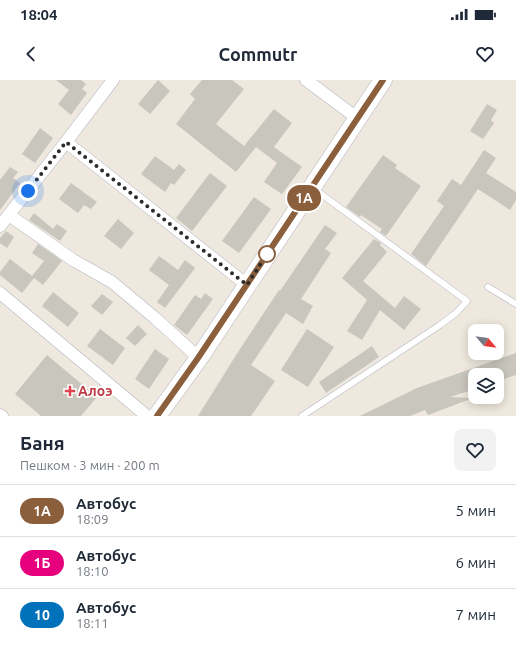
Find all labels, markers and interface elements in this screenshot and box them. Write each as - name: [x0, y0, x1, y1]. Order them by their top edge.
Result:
- text: 18:04: [20, 6, 58, 23]
- icon: back: [20, 43, 42, 65]
- icon: heart: [474, 43, 496, 65]
- text: Commutr: [219, 44, 297, 64]
- your location: [18, 181, 38, 201]
- line badge: 1А: [286, 185, 322, 211]
- text: 1А: [295, 190, 313, 206]
- unlabelled marker: [258, 245, 276, 263]
- north arrow: [468, 324, 504, 360]
- map controls: [468, 324, 504, 404]
- button: layers: [468, 368, 504, 404]
- place label: Алоэ: [78, 383, 112, 399]
- marker: Алоэ: [65, 386, 75, 396]
- button: heart: [454, 429, 496, 471]
- text: Баня: [20, 432, 65, 454]
- text: Пешком · 3 мин · 200 m: [20, 458, 160, 472]
- text: Автобус: [76, 495, 136, 512]
- text: 5 мин: [456, 502, 496, 519]
- text: 1А: [33, 503, 51, 519]
- text: 18:09: [76, 512, 109, 526]
- text: Автобус: [76, 547, 136, 564]
- text: 6 мин: [456, 554, 496, 571]
- text: 1Б: [34, 555, 50, 571]
- text: 18:10: [76, 564, 109, 578]
- text: Автобус: [76, 599, 136, 616]
- text: 7 мин: [456, 606, 496, 623]
- text: 10: [34, 607, 50, 623]
- text: 18:11: [76, 616, 109, 630]

